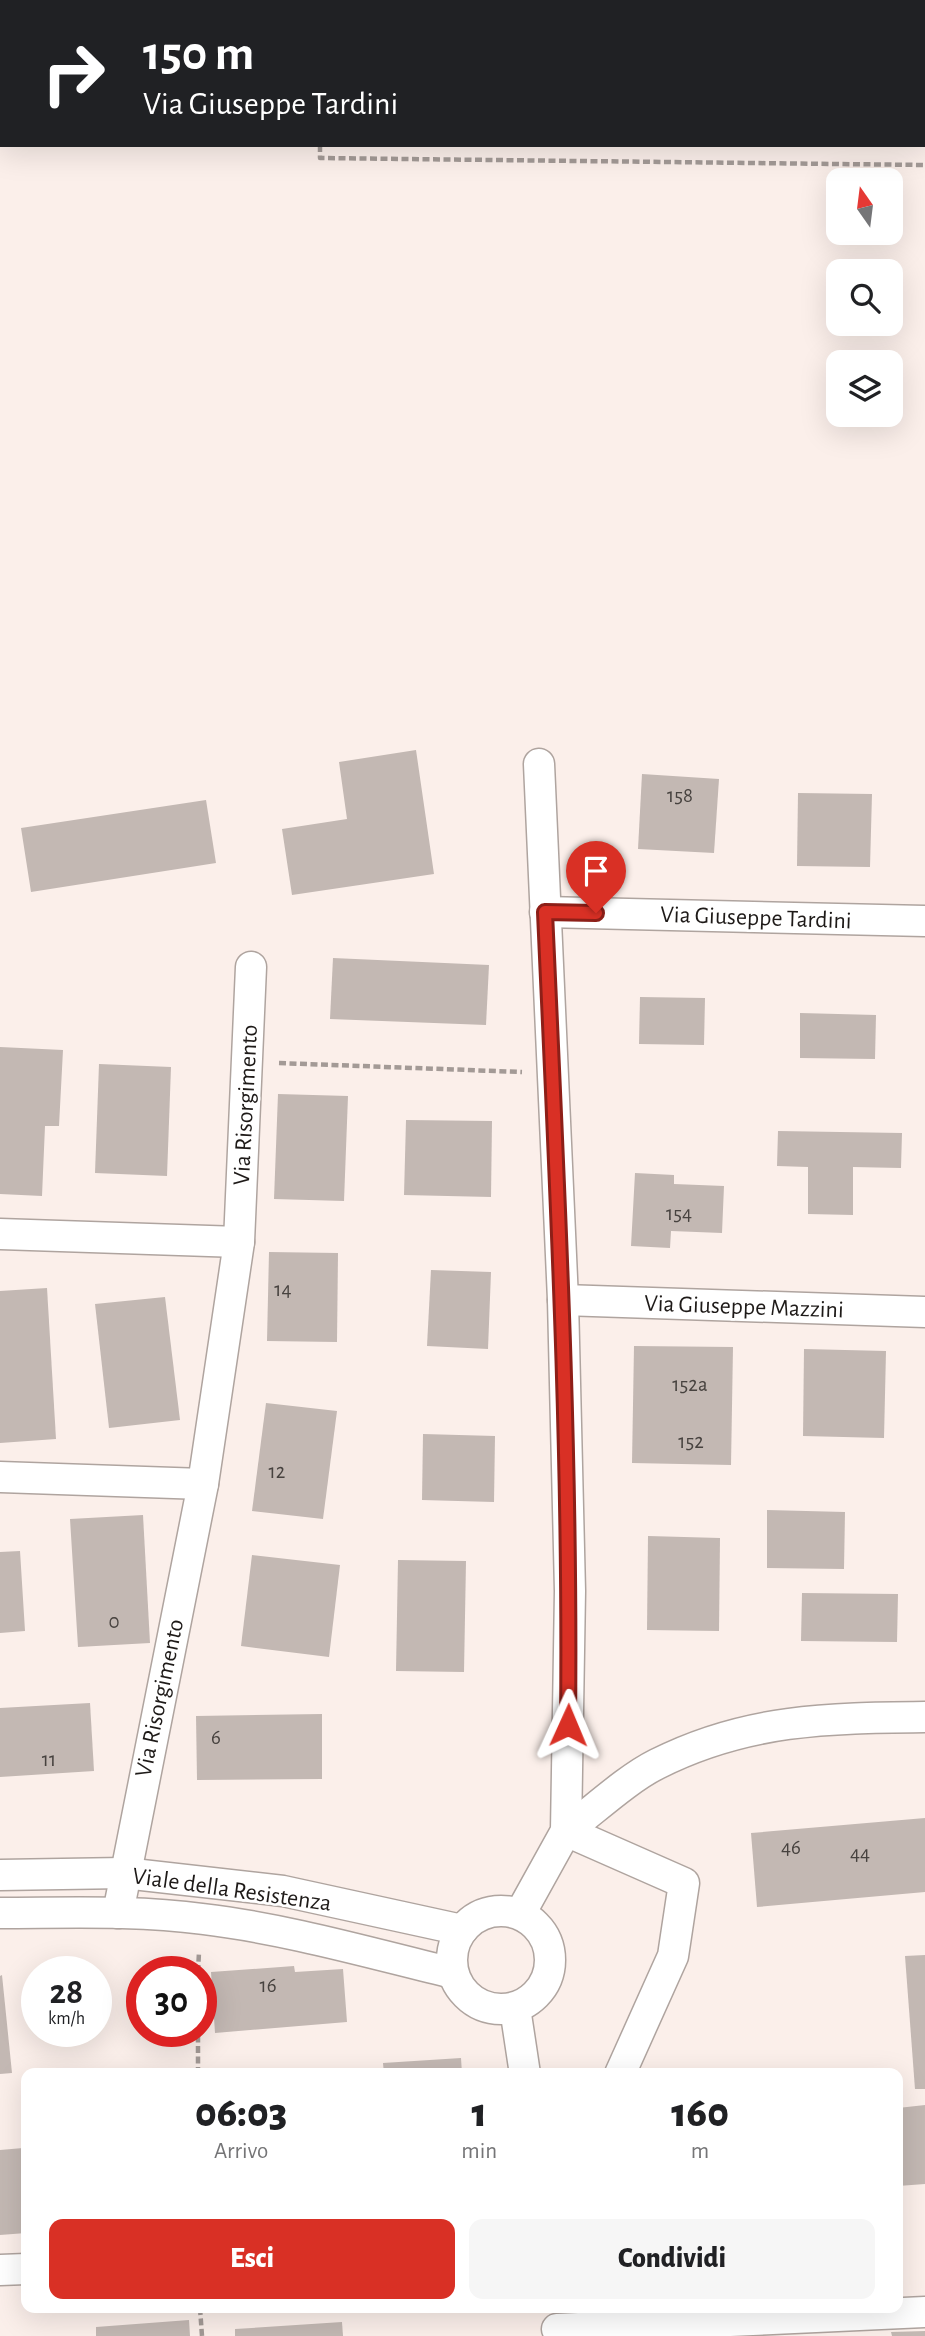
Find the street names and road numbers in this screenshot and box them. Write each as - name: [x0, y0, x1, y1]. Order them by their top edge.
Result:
- street label: Via Giuseppe Tardini: [660, 903, 852, 933]
- street label: Via Risorgimento: [230, 1024, 262, 1186]
- street label: Via Giuseppe Mazzini: [644, 1292, 844, 1322]
- street label: Via Risorgimento: [132, 1617, 188, 1779]
- street label: Viale della Resistenza: [131, 1864, 333, 1916]

